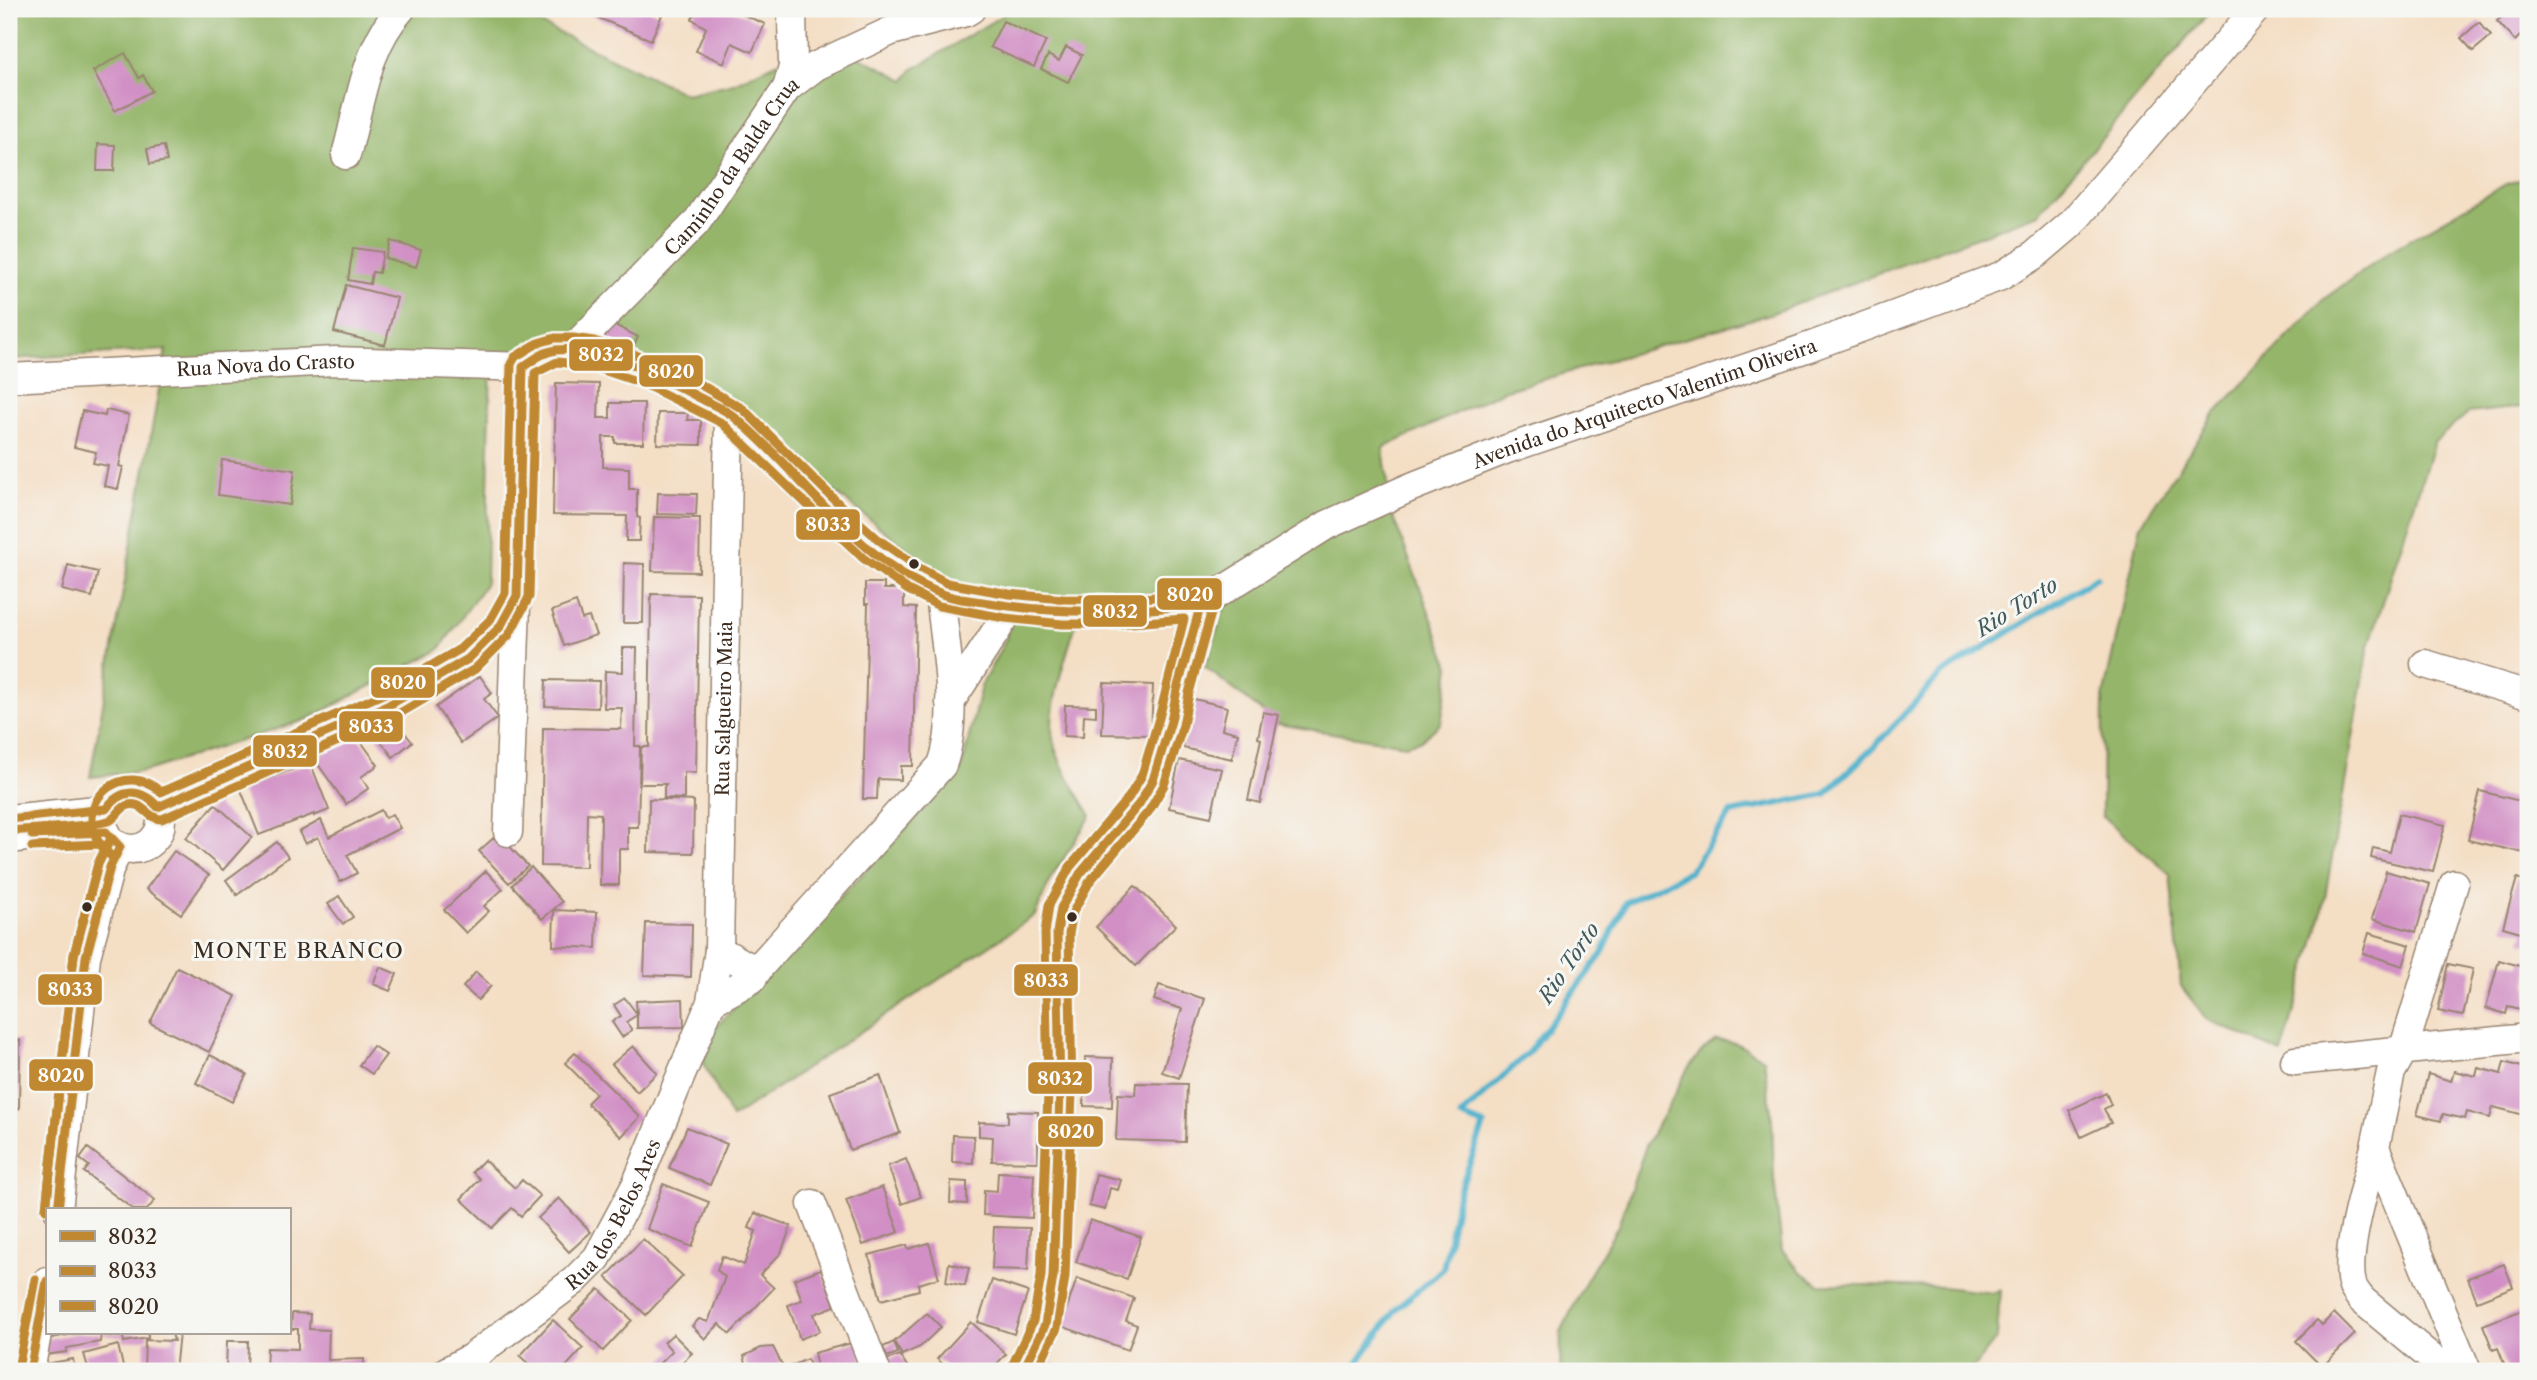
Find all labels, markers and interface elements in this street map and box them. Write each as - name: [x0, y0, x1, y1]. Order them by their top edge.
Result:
- street label: Caminho da Balda Crua: [660, 72, 803, 260]
- street label: Avenida do Arquitecto Valentim Oliveira: [1468, 334, 1820, 474]
- line badge: 8032: [568, 338, 634, 372]
- text: 8032: [578, 343, 624, 366]
- street label: Rua Nova do Crasto: [176, 350, 355, 381]
- line badge: 8020: [638, 354, 704, 388]
- text: 8020: [647, 360, 695, 383]
- line badge: 8033: [795, 508, 861, 541]
- text: 8033: [805, 513, 851, 536]
- unlabelled marker: [907, 557, 921, 571]
- water label: Rio Torto: [1970, 571, 2063, 643]
- line badge: 8020: [1156, 577, 1223, 611]
- text: 8020: [1166, 583, 1214, 606]
- line badge: 8032: [1082, 594, 1148, 628]
- text: 8032: [1092, 600, 1138, 623]
- street label: Rua Salgueiro Maia: [711, 621, 737, 796]
- line badge: 8020: [370, 666, 436, 699]
- text: 8020: [379, 671, 427, 694]
- line badge: 8033: [338, 710, 404, 743]
- text: 8033: [348, 715, 394, 738]
- line badge: 8032: [252, 734, 318, 768]
- text: 8032: [262, 740, 308, 763]
- unlabelled marker: [80, 900, 94, 914]
- unlabelled marker: [1065, 910, 1079, 924]
- water label: Rio Torto: [1531, 917, 1605, 1009]
- district label: MONTE BRANCO: [193, 938, 405, 963]
- line badge: 8033: [1013, 963, 1079, 997]
- text: 8033: [1023, 969, 1069, 992]
- line badge: 8033: [37, 973, 103, 1006]
- text: 8033: [47, 978, 93, 1001]
- line badge: 8020: [28, 1058, 94, 1092]
- line badge: 8032: [1027, 1061, 1093, 1095]
- text: 8020: [37, 1064, 85, 1087]
- text: 8032: [1037, 1067, 1083, 1090]
- line badge: 8020: [1037, 1115, 1104, 1148]
- text: 8020: [1047, 1120, 1095, 1143]
- street label: Rua dos Belos Ares: [561, 1136, 666, 1295]
- legend: [46, 1208, 290, 1334]
- text: 8032: [108, 1224, 157, 1249]
- text: 8033: [108, 1258, 157, 1283]
- text: 8020: [108, 1294, 159, 1319]

